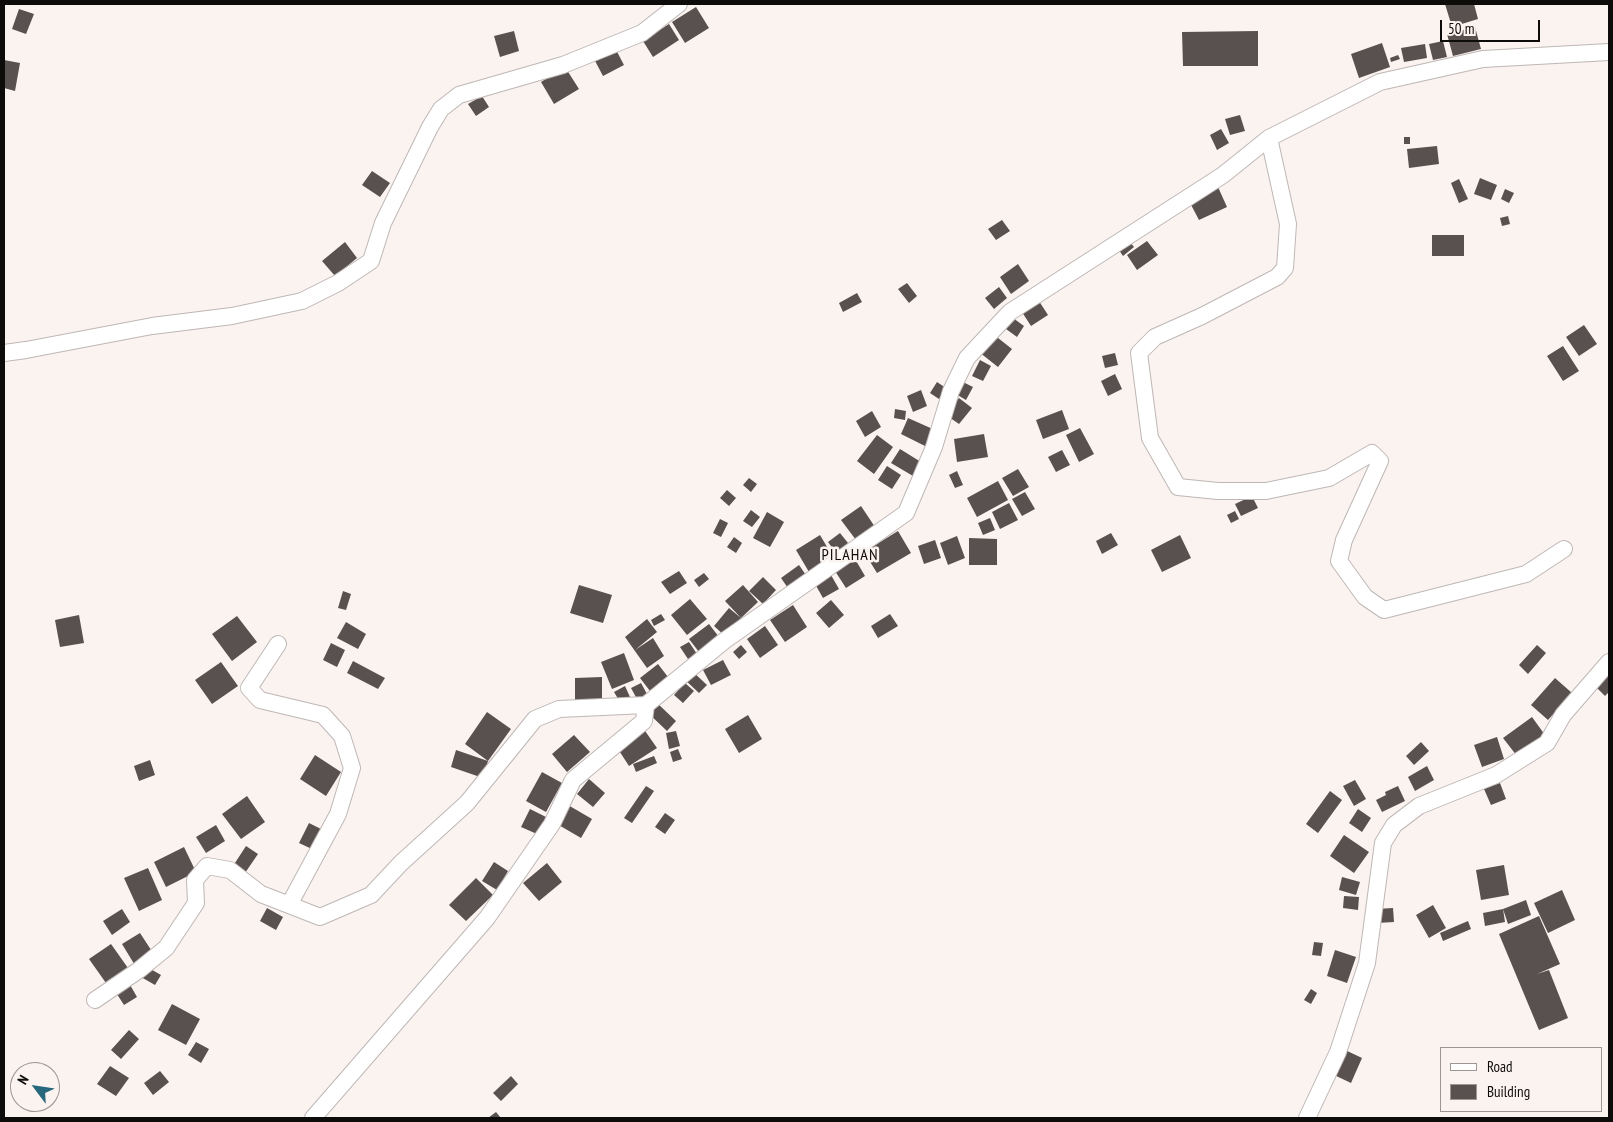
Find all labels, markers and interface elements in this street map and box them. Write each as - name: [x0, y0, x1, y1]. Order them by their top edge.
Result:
- scale bar: [1443, 10, 1543, 42]
- text: 50 m: [1448, 19, 1474, 38]
- district label: PILAHAN: [821, 545, 879, 565]
- legend: [1440, 1047, 1603, 1112]
- text: Road: [1487, 1057, 1513, 1076]
- north arrow: [10, 1062, 60, 1112]
- text: N: [13, 1072, 33, 1088]
- text: Building: [1487, 1082, 1530, 1101]

